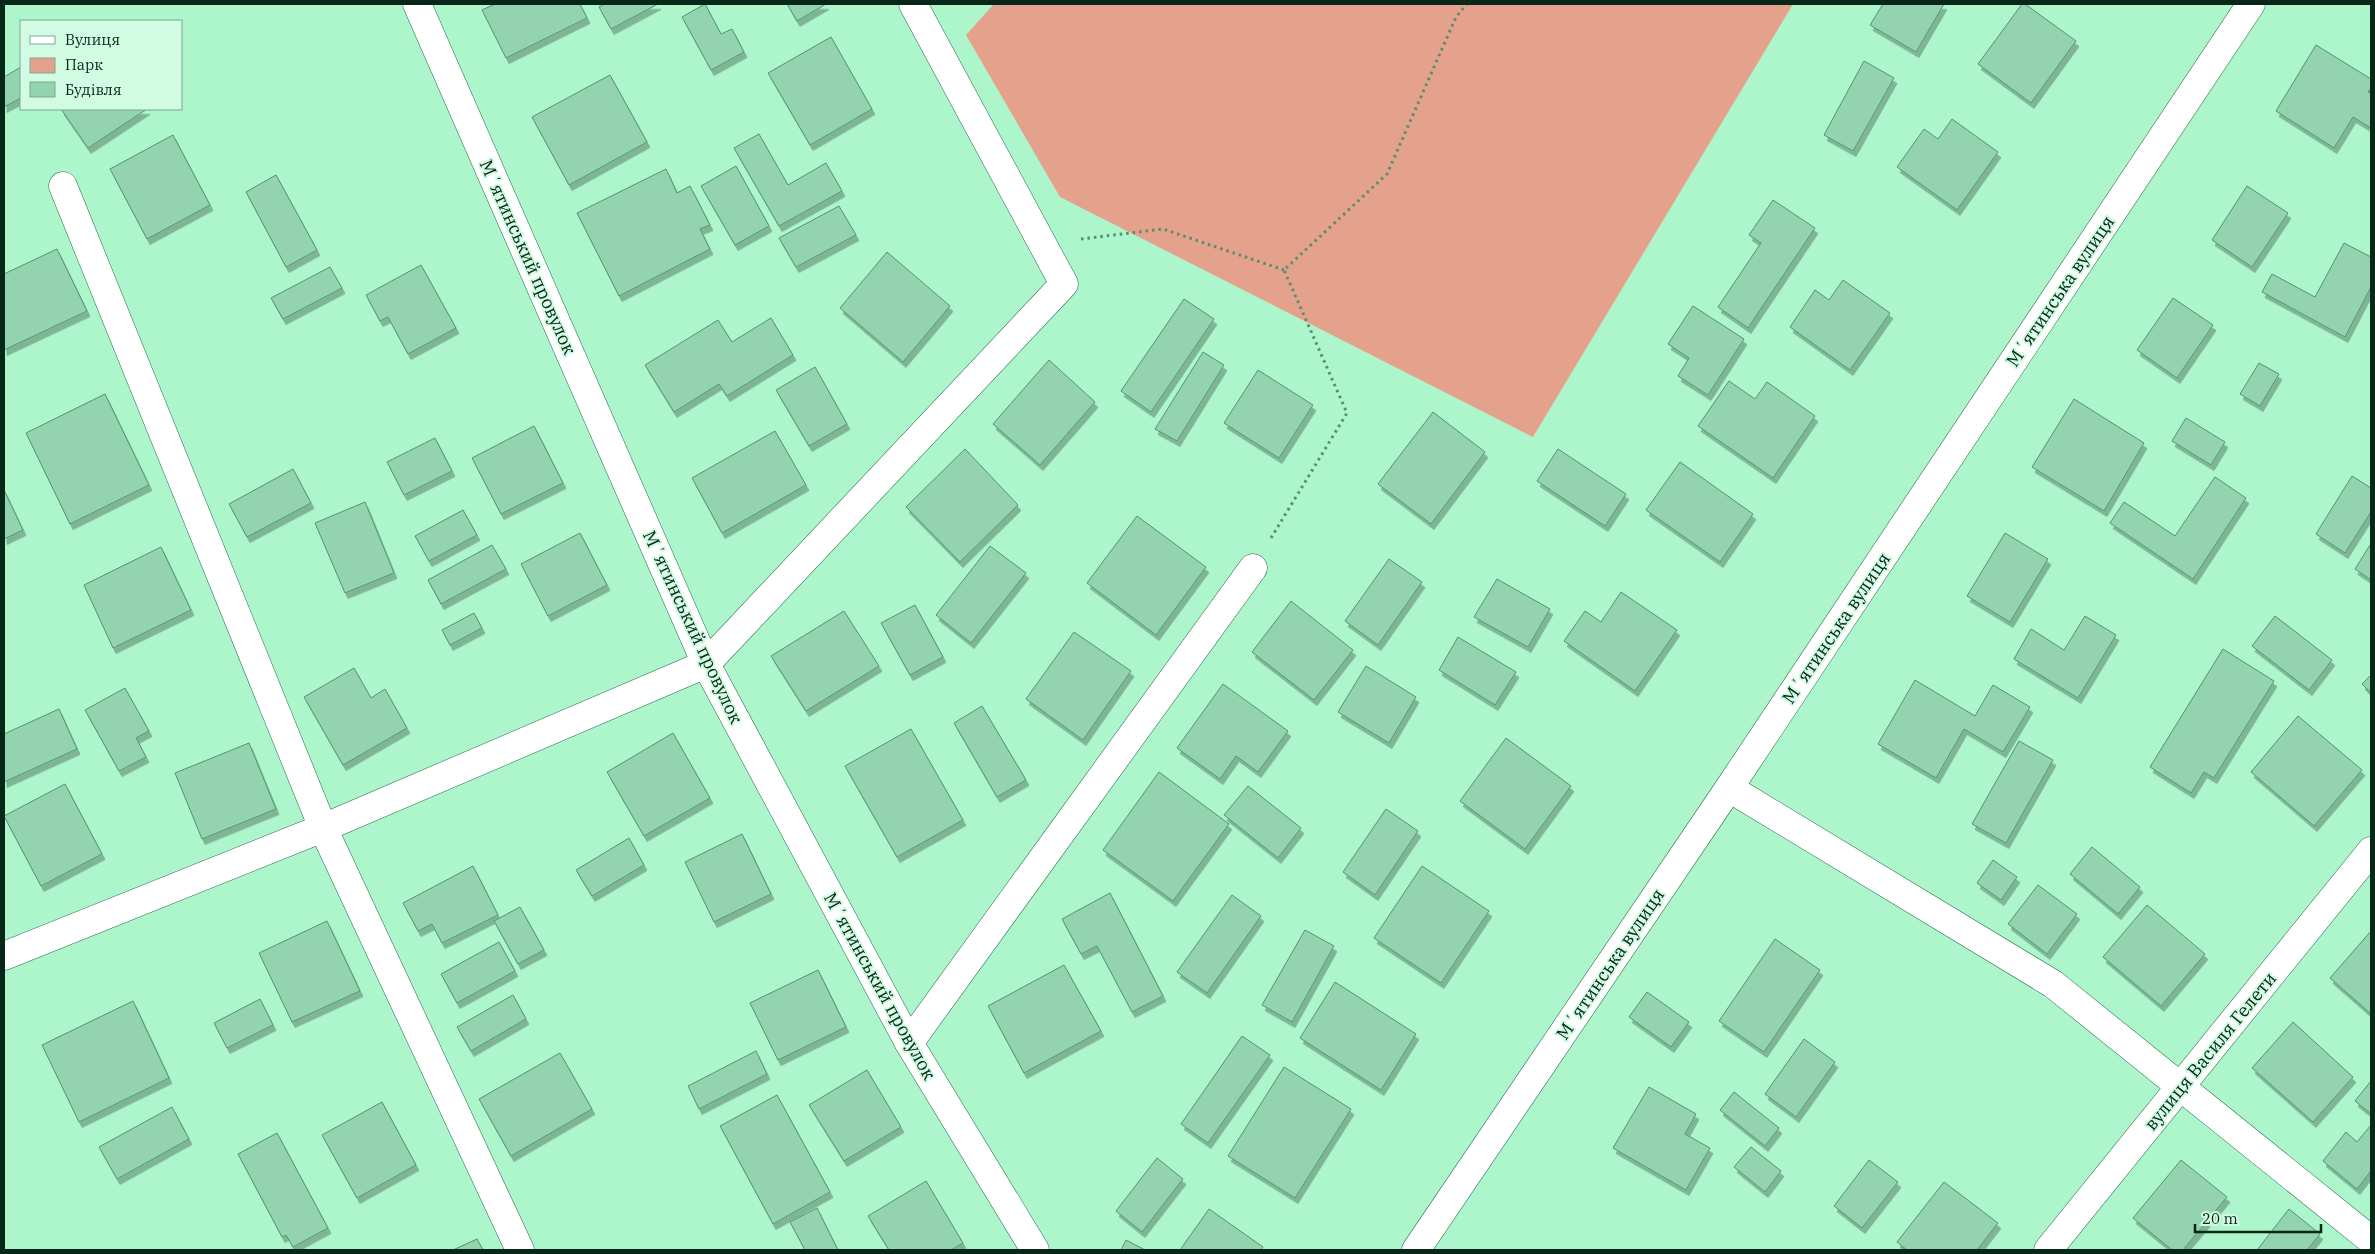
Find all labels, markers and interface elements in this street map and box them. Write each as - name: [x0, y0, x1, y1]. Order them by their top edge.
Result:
- legend: [20, 20, 182, 110]
- text: Вулиця: [65, 30, 120, 49]
- text: Парк: [65, 55, 103, 74]
- text: Будівля: [65, 80, 122, 99]
- street label: Мʼятинський провулок: [475, 156, 582, 358]
- street label: Мʼятинська вулиця: [2001, 211, 2119, 371]
- street label: Мʼятинський провулок: [638, 527, 748, 728]
- street label: Мʼятинська вулиця: [1777, 548, 1895, 708]
- street label: Мʼятинська вулиця: [1551, 884, 1669, 1044]
- street label: Мʼятинський провулок: [819, 888, 941, 1084]
- street label: вулиця Василя Гелети: [2139, 967, 2281, 1135]
- scale bar: [2195, 1202, 2321, 1234]
- text: 20 m: [2202, 1209, 2238, 1228]

